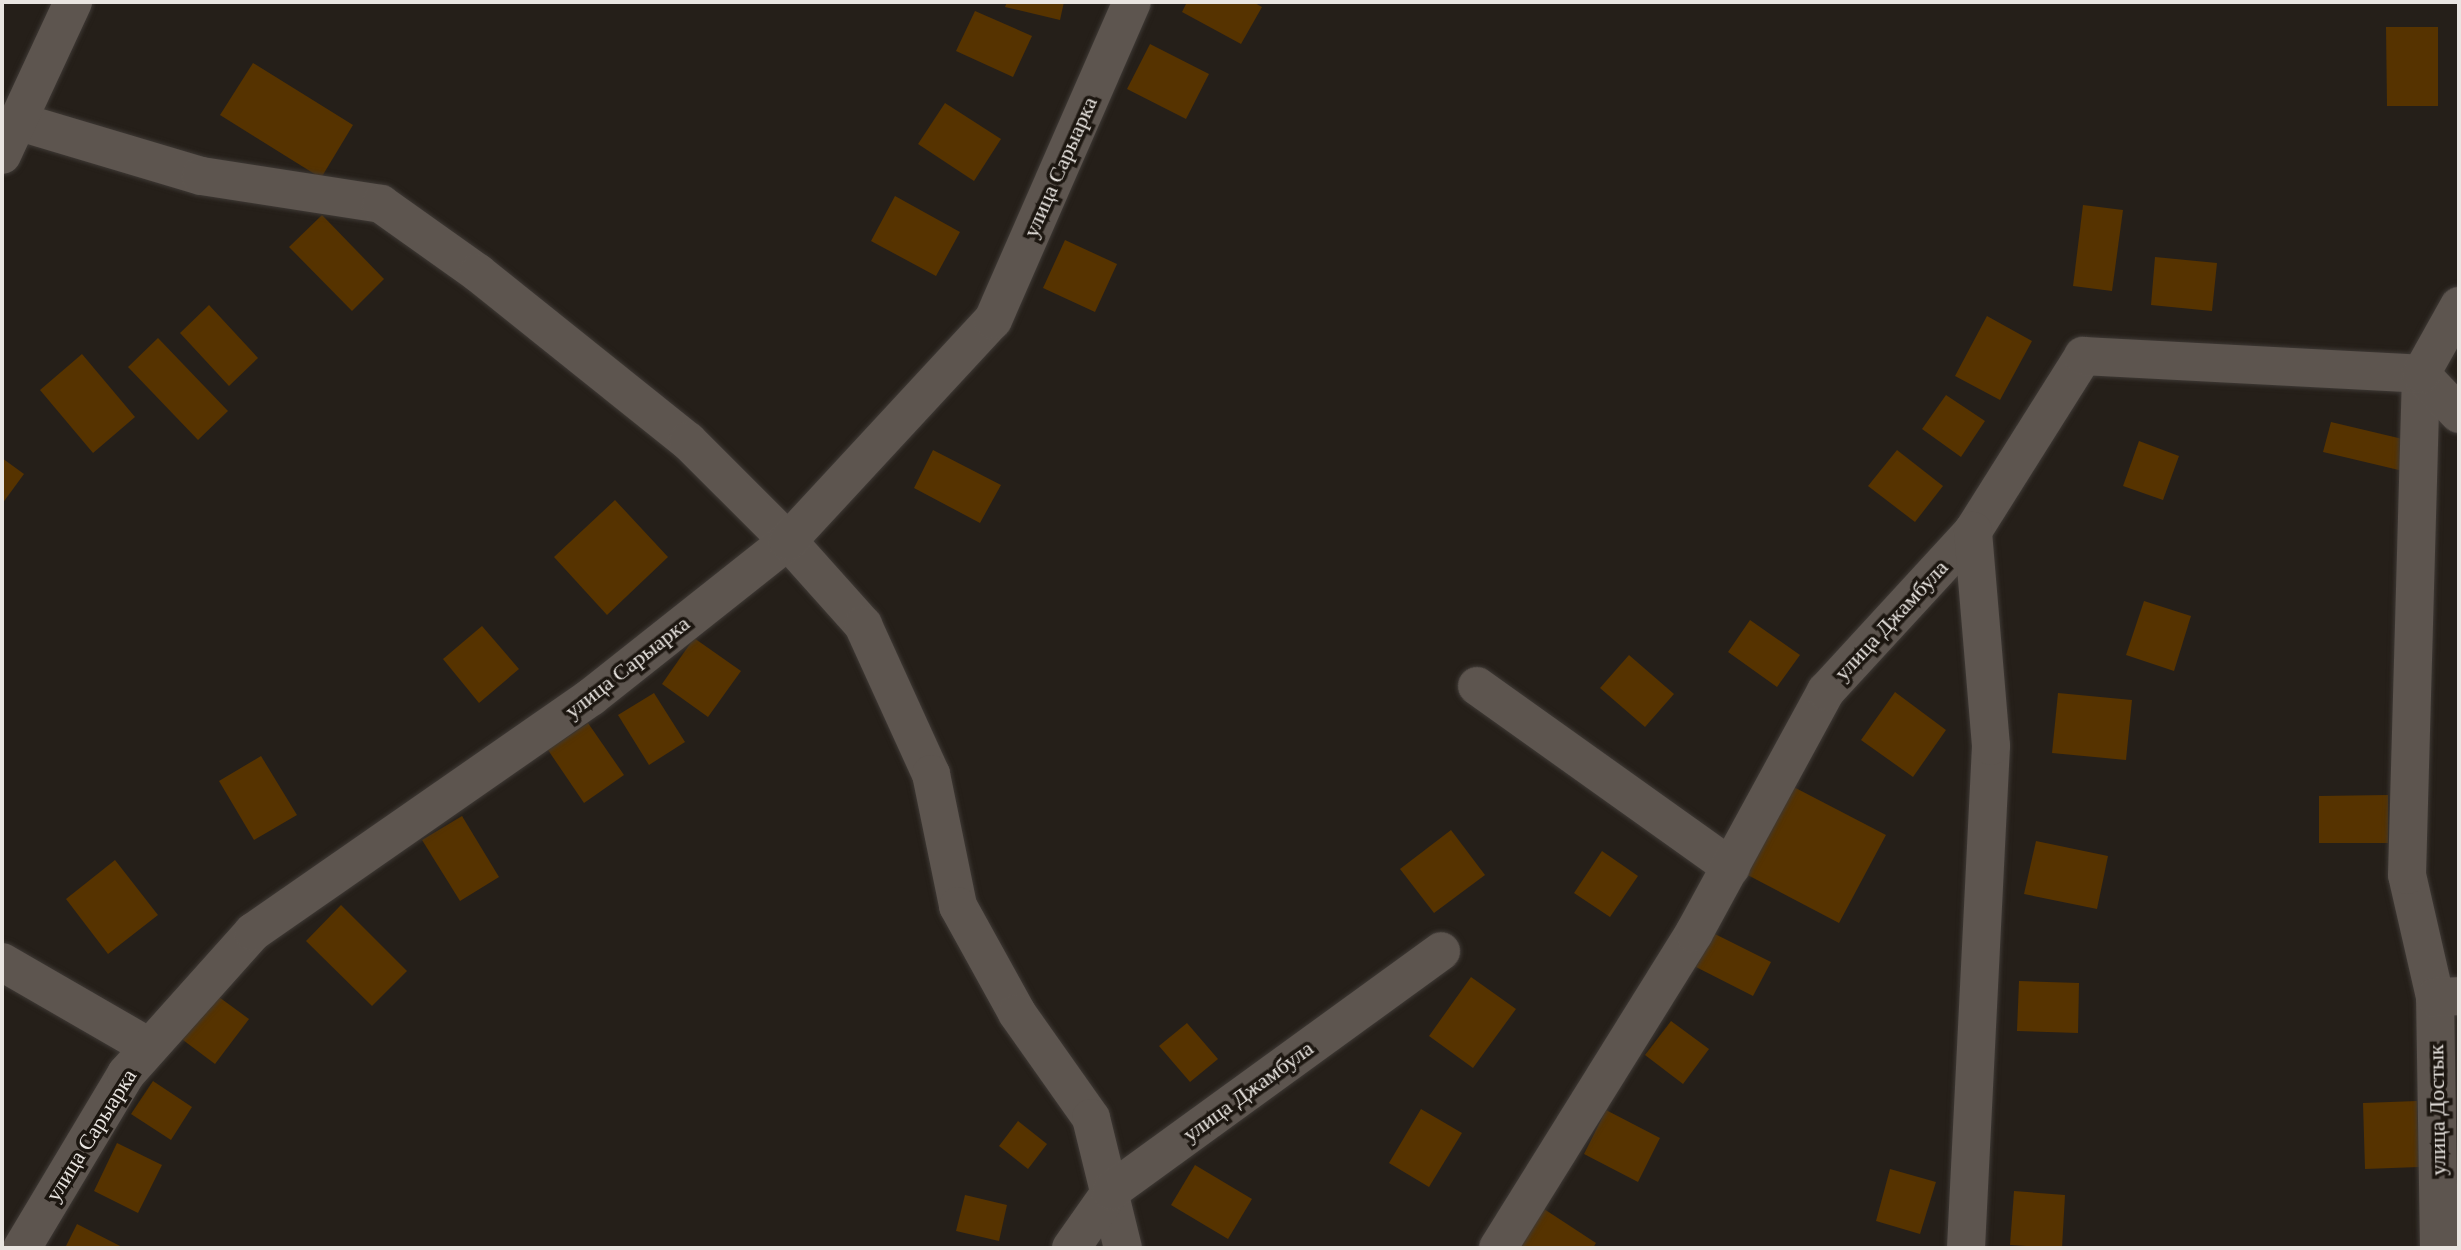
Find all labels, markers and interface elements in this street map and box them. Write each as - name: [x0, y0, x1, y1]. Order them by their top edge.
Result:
- street label: улица Сарыарка: [1017, 93, 1103, 241]
- street label: улица Джамбула: [1829, 554, 1953, 686]
- street label: улица Сарыарка: [559, 610, 695, 724]
- street label: улица Джамбула: [1178, 1035, 1318, 1147]
- street label: улица Достык: [2423, 1044, 2451, 1176]
- street label: улица Сарыарка: [40, 1064, 142, 1206]

